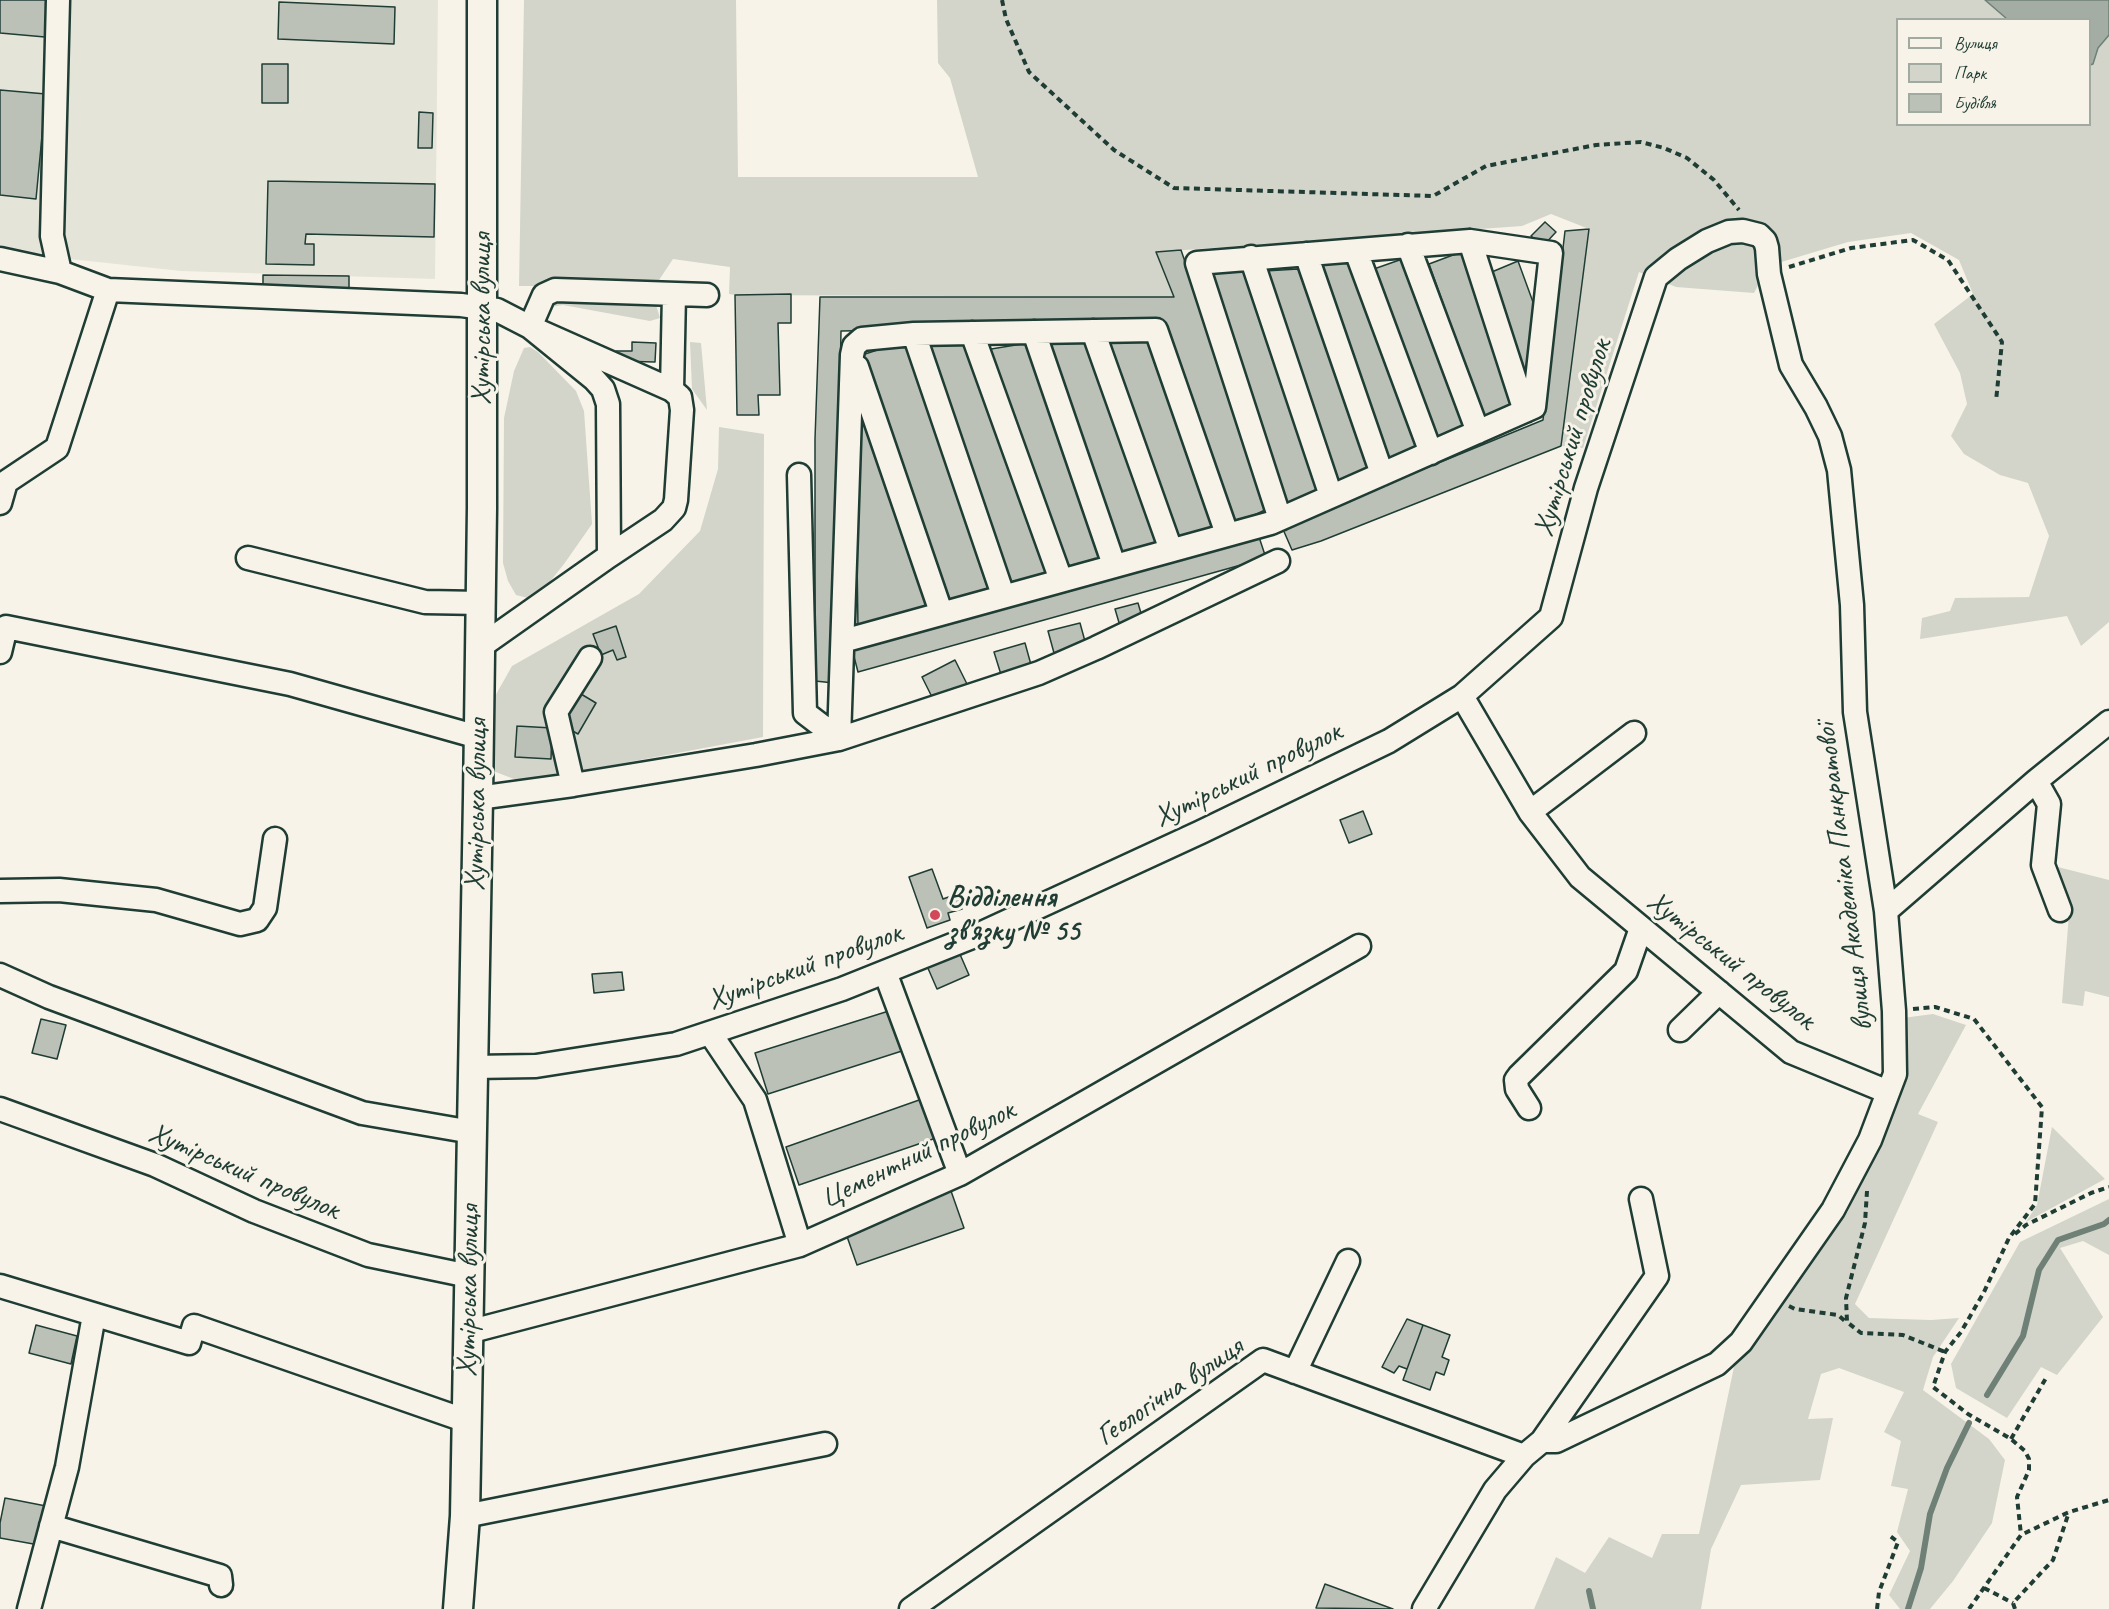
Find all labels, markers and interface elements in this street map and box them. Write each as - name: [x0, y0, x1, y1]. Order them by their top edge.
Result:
- legend: [1896, 18, 2091, 126]
- text: Вулиця: [1954, 32, 1997, 54]
- text: Парк: [1954, 62, 1986, 84]
- text: Будівля: [1954, 92, 1996, 114]
- street label: Хутірська вулиця: [464, 233, 500, 405]
- street label: Хутірський провулок: [1526, 335, 1620, 541]
- street label: Хутірський провулок: [1148, 714, 1348, 836]
- street label: Хутірська вулиця: [457, 719, 497, 891]
- street label: вулиця Академіка Панкратової: [1808, 721, 1882, 1033]
- place label: Відділення зв'язку № 55: [947, 880, 1079, 950]
- street label: Хутірський провулок: [1639, 884, 1823, 1038]
- marker: Відділення зв'язку № 55: [928, 908, 942, 922]
- street label: Хутірський провулок: [703, 915, 907, 1019]
- street label: Цементний провулок: [815, 1093, 1021, 1217]
- street label: Хутірський провулок: [143, 1116, 345, 1228]
- street label: Хутірська вулиця: [449, 1205, 489, 1377]
- street label: Геологічна вулиця: [1089, 1330, 1251, 1454]

